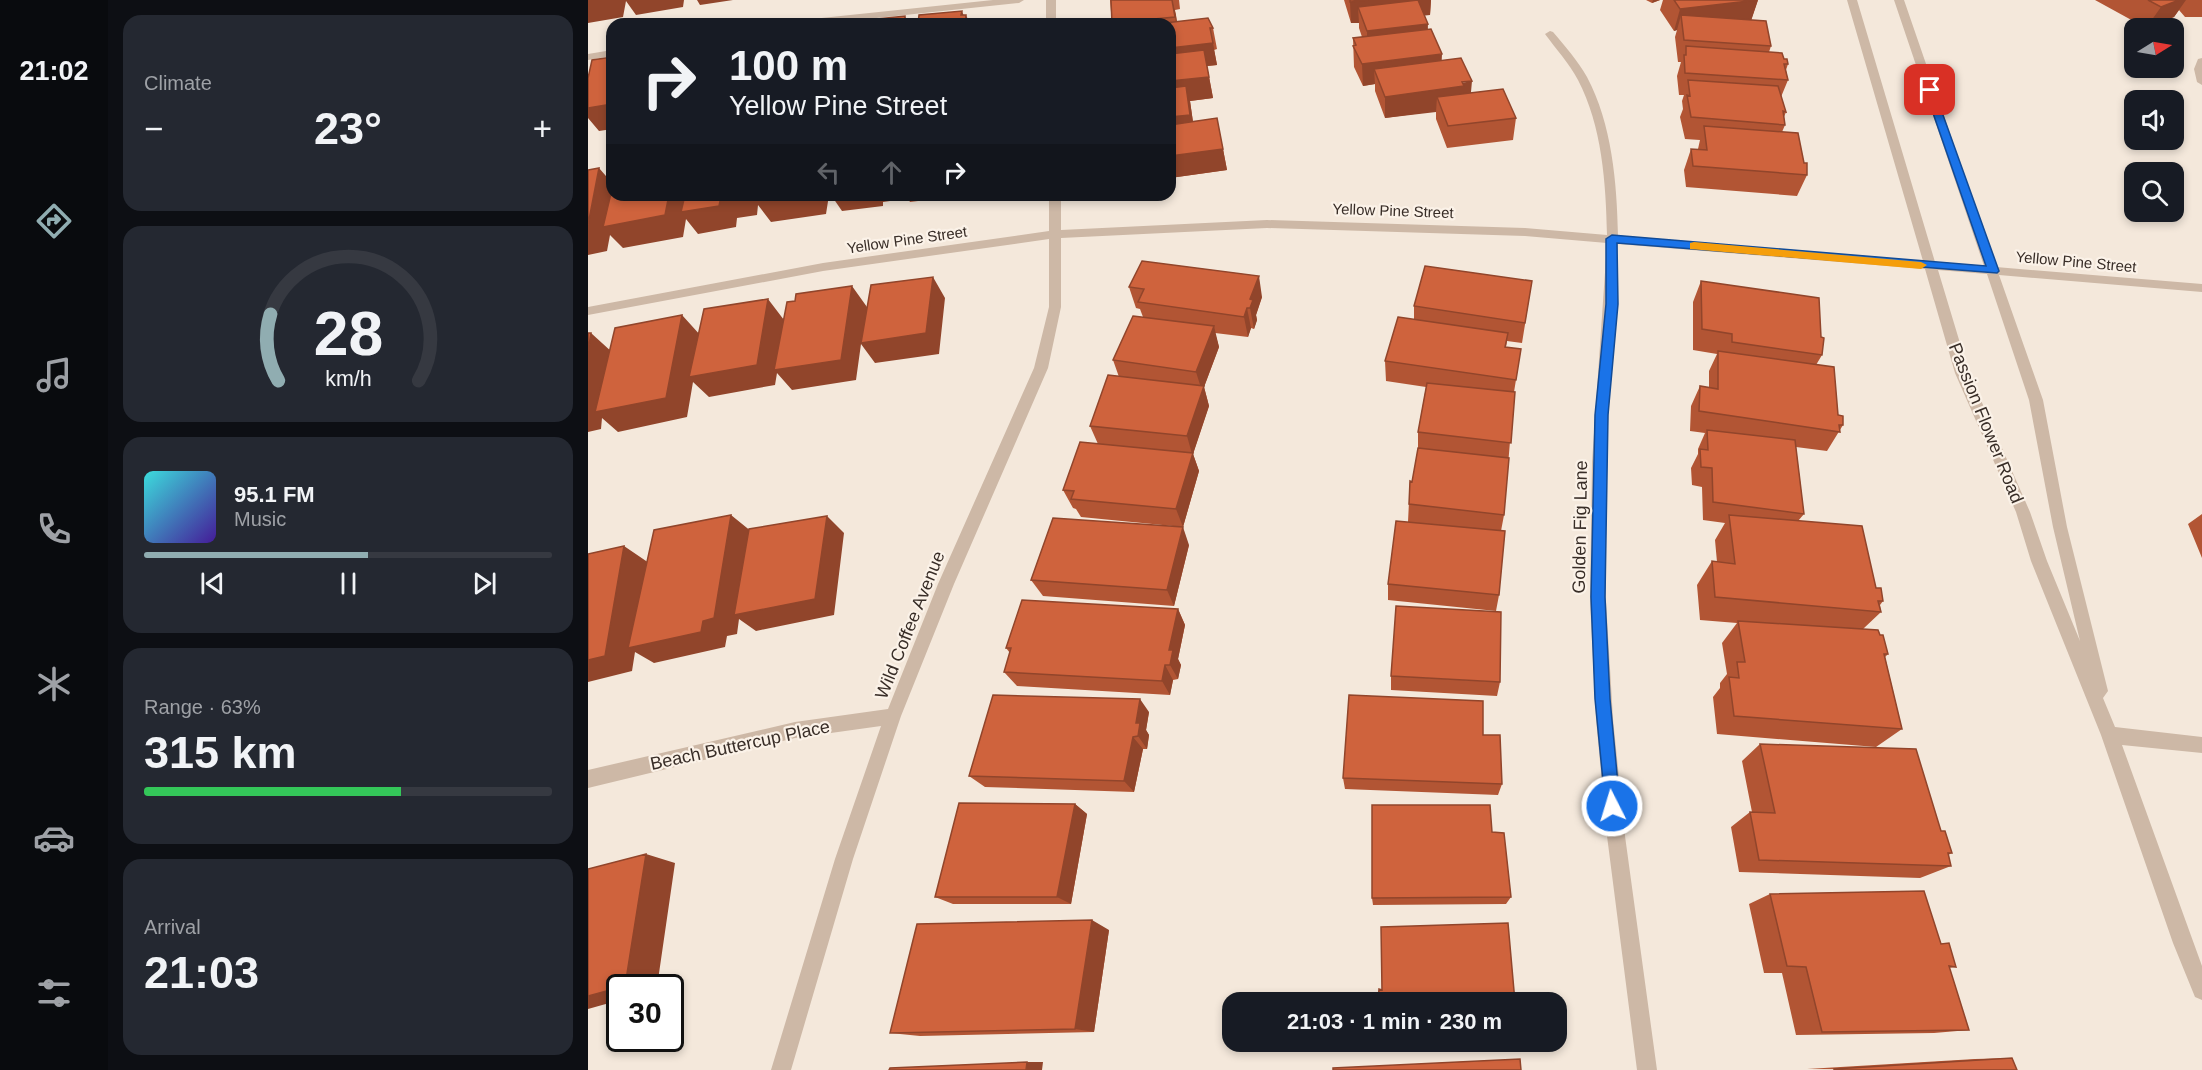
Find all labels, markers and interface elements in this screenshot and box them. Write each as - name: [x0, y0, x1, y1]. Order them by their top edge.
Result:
- north arrow: [2124, 18, 2184, 78]
- map controls: [2124, 18, 2184, 222]
- icon: right: [630, 42, 708, 120]
- text: 100 m: [729, 42, 848, 89]
- text: 21:02: [19, 56, 89, 86]
- pin: [1904, 64, 1955, 115]
- text: Climate: [144, 72, 212, 94]
- icon: arrive: [1913, 73, 1946, 106]
- button: sound: [2124, 90, 2184, 150]
- text: Yellow Pine Street: [729, 91, 947, 121]
- text: 23°: [314, 103, 382, 154]
- text: −: [144, 110, 163, 147]
- text: +: [533, 110, 552, 147]
- icon: left: [812, 156, 845, 189]
- icon: ahead: [875, 156, 908, 189]
- icon: right: [938, 156, 971, 189]
- button: search: [2124, 162, 2184, 222]
- icon: directions: [33, 200, 75, 242]
- street label: Yellow Pine Street: [1332, 200, 1455, 221]
- street label: Yellow Pine Street: [846, 223, 969, 256]
- street label: Yellow Pine Street: [2015, 248, 2138, 275]
- text: 28: [313, 299, 383, 368]
- street label: Passion Flower Road: [1945, 340, 2027, 506]
- icon: music: [33, 354, 75, 396]
- text: km/h: [325, 367, 371, 391]
- street label: Golden Fig Lane: [1569, 460, 1591, 594]
- text: 95.1 FM: [234, 482, 315, 507]
- icon: phone: [33, 508, 75, 550]
- text: Music: [234, 508, 286, 530]
- street label: Wild Coffee Avenue: [871, 548, 949, 702]
- icon: previous: [196, 567, 229, 600]
- icon: pause: [332, 567, 365, 600]
- icon: next: [468, 567, 501, 600]
- icon: climate: [33, 663, 75, 705]
- text: Range · 63%: [144, 696, 261, 718]
- street label: Beach Buttercup Place: [648, 716, 832, 774]
- text: 315 km: [144, 727, 297, 778]
- position arrow: [1580, 774, 1644, 838]
- icon: car: [33, 817, 75, 859]
- text: Arrival: [144, 916, 201, 938]
- text: 21:03: [144, 947, 259, 998]
- icon: filters: [33, 972, 75, 1014]
- speed limit sign: 30: [606, 974, 684, 1052]
- text: 21:03 · 1 min · 230 m: [1287, 1009, 1502, 1034]

